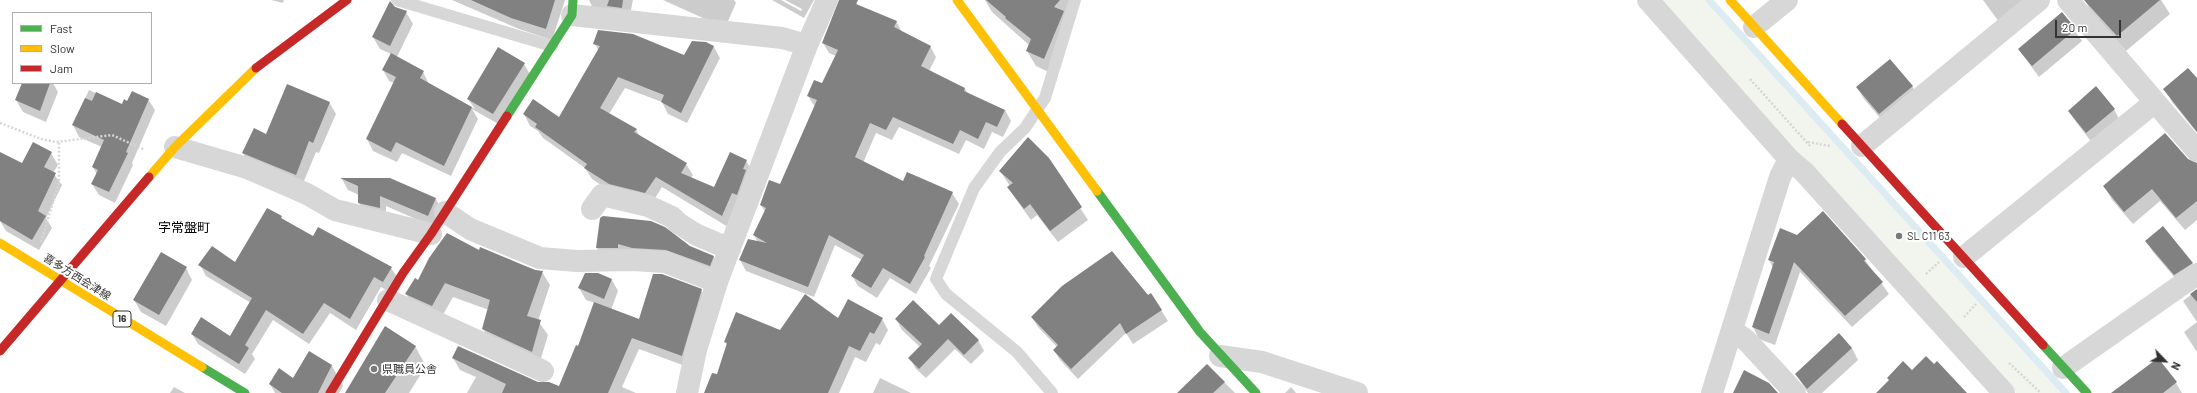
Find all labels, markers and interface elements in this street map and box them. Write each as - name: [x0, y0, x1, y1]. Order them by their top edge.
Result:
- legend: [12, 12, 152, 84]
- scale bar: [2057, 12, 2123, 38]
- text: 20 m: [2062, 20, 2088, 34]
- text: Fast: [50, 21, 73, 35]
- text: Slow: [50, 41, 75, 55]
- text: Jam: [50, 61, 73, 75]
- district label: 字常盤町: [158, 220, 210, 236]
- place label: SL C11 63: [1907, 229, 1950, 243]
- marker: SL C11 63: [1894, 231, 1904, 241]
- street label: 喜多方西会津線: [41, 251, 113, 303]
- road number: 16: [113, 311, 131, 327]
- north arrow: [2145, 341, 2185, 381]
- text: N: [2169, 360, 2184, 372]
- place label: 県職員公舎: [382, 362, 437, 376]
- marker: 県職員公舎: [369, 364, 379, 374]

